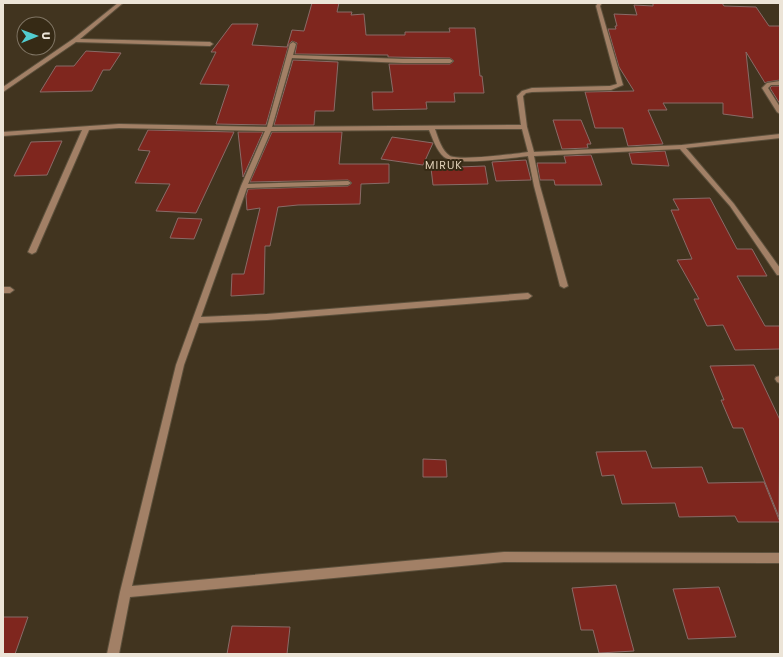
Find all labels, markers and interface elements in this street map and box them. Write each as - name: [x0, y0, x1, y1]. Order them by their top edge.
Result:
- north arrow: [16, 16, 56, 56]
- text: U: [38, 32, 54, 40]
- district label: MIRUK: [425, 157, 463, 173]

